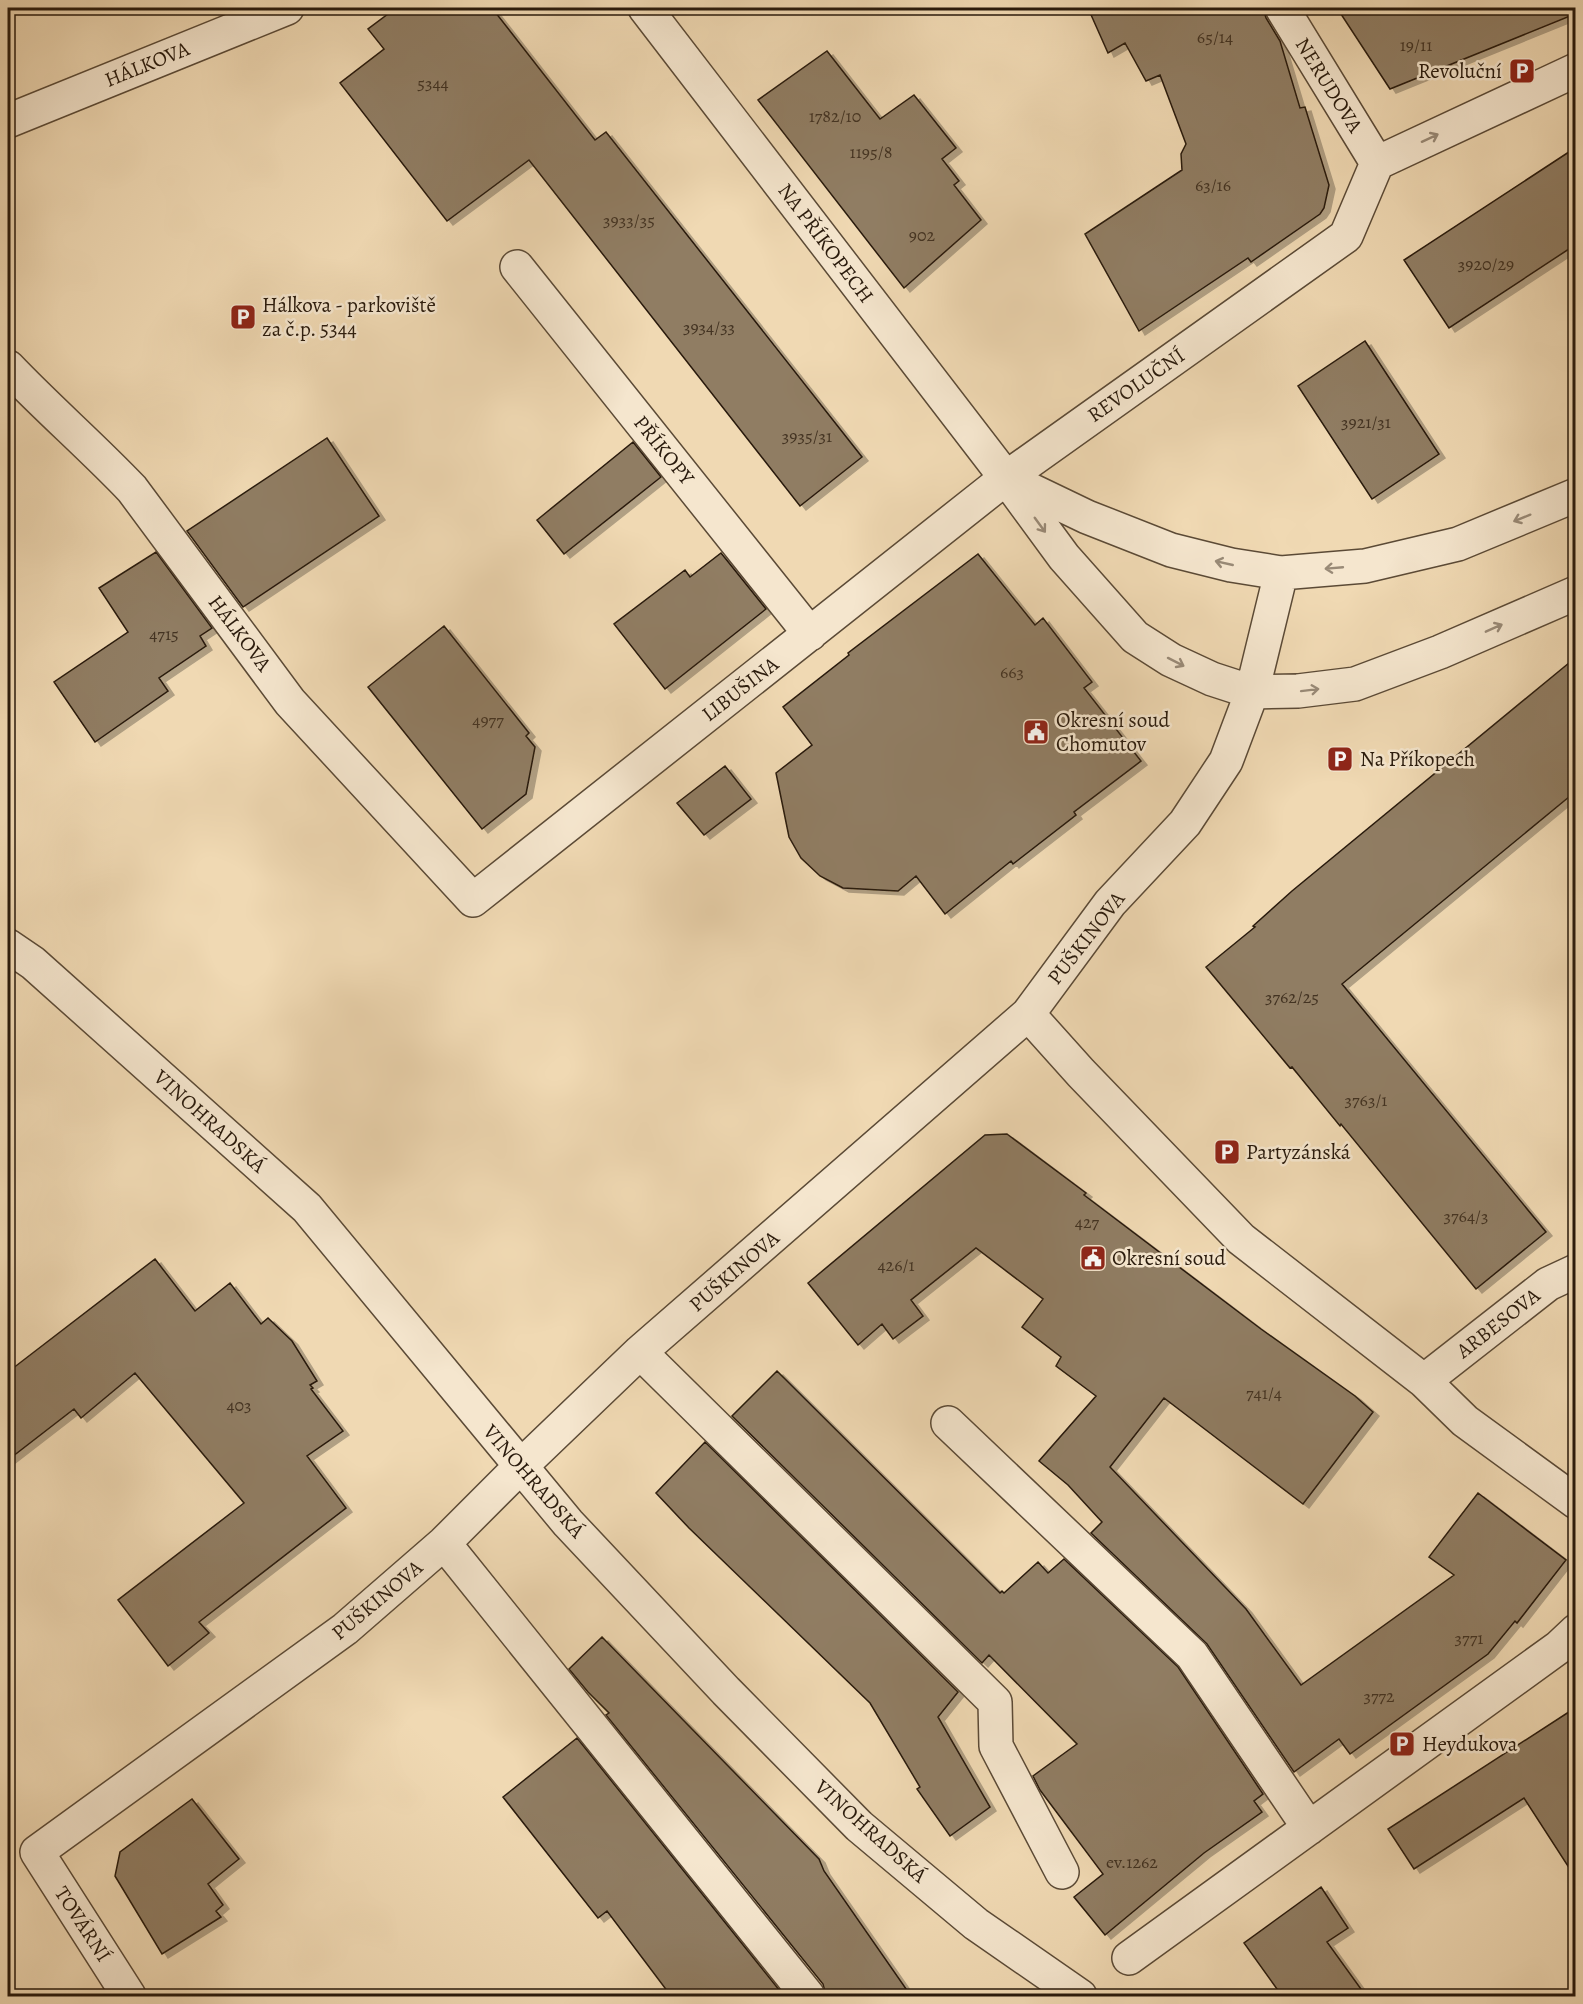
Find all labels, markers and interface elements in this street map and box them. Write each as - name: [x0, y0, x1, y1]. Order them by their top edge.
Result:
- house number: 65/14: [1197, 25, 1233, 49]
- street label: NERUDOVA: [1289, 32, 1370, 138]
- house number: 19/11: [1400, 33, 1432, 57]
- street label: HÁLKOVA: [100, 34, 194, 94]
- parking icon: Revoluční: [1507, 56, 1537, 86]
- place label: Revoluční: [1418, 57, 1502, 85]
- house number: 5344: [417, 71, 449, 95]
- house number: 1782/10: [809, 104, 861, 128]
- one-way arrow: [1421, 132, 1439, 144]
- house number: 1195/8: [850, 140, 892, 164]
- house number: 63/16: [1195, 173, 1231, 197]
- street label: NA PŘÍKOPECH: [772, 177, 880, 309]
- house number: 3933/35: [603, 208, 655, 232]
- house number: 902: [909, 223, 936, 247]
- house number: 3920/29: [1458, 252, 1514, 276]
- place label: Hálkova - parkoviště za č.p. 5344: [262, 291, 436, 343]
- parking icon: Hálkova - parkoviště za č.p. 5344: [228, 302, 258, 332]
- house number: 3934/33: [683, 315, 735, 339]
- street label: REVOLUČNÍ: [1082, 341, 1190, 429]
- street label: PŘÍKOPY: [627, 409, 701, 491]
- house number: 3921/31: [1341, 410, 1391, 434]
- house number: 3935/31: [782, 424, 832, 448]
- one-way arrow: [1513, 513, 1532, 524]
- one-way arrow: [1034, 517, 1047, 533]
- one-way arrow: [1214, 556, 1233, 568]
- one-way arrow: [1325, 563, 1345, 574]
- street label: HÁLKOVA: [202, 589, 278, 678]
- house number: 4715: [149, 622, 179, 646]
- one-way arrow: [1485, 622, 1503, 633]
- street label: LIBUŠINA: [696, 650, 785, 728]
- one-way arrow: [1167, 657, 1185, 668]
- house number: 663: [1000, 660, 1024, 684]
- one-way arrow: [1300, 684, 1320, 695]
- place label: Okresní soud Chomutov: [1056, 706, 1171, 758]
- house number: 4977: [472, 708, 504, 732]
- public building icon: Okresní soud Chomutov: [1021, 717, 1051, 747]
- parking icon: Na Příkopech: [1325, 744, 1355, 774]
- place label: Na Příkopech: [1360, 745, 1475, 773]
- street label: PUŠKINOVA: [1041, 885, 1132, 990]
- house number: 3762/25: [1265, 985, 1319, 1009]
- street label: VINOHRADSKÁ: [147, 1062, 273, 1179]
- house number: 3763/1: [1345, 1088, 1387, 1112]
- parking icon: Partyzánská: [1212, 1137, 1242, 1167]
- place label: Partyzánská: [1246, 1138, 1351, 1166]
- house number: 3764/3: [1444, 1204, 1488, 1228]
- house number: 427: [1075, 1210, 1100, 1234]
- street label: PUŠKINOVA: [683, 1224, 786, 1318]
- public building icon: Okresní soud: [1078, 1243, 1108, 1273]
- place label: Okresní soud: [1112, 1244, 1227, 1272]
- house number: 426/1: [877, 1253, 915, 1277]
- street label: ARBESOVA: [1449, 1281, 1546, 1365]
- house number: 741/4: [1246, 1381, 1282, 1405]
- house number: 403: [226, 1393, 252, 1417]
- street label: VINOHRADSKÁ: [476, 1417, 592, 1544]
- street label: PUŠKINOVA: [325, 1553, 429, 1646]
- house number: 3771: [1455, 1626, 1483, 1650]
- house number: 3772: [1363, 1684, 1395, 1708]
- parking icon: Heydukova: [1387, 1729, 1417, 1759]
- place label: Heydukova: [1422, 1730, 1518, 1758]
- street label: VINOHRADSKÁ: [808, 1772, 934, 1889]
- house number: ev.1262: [1106, 1850, 1158, 1874]
- street label: TOVÁRNÍ: [48, 1881, 118, 1967]

